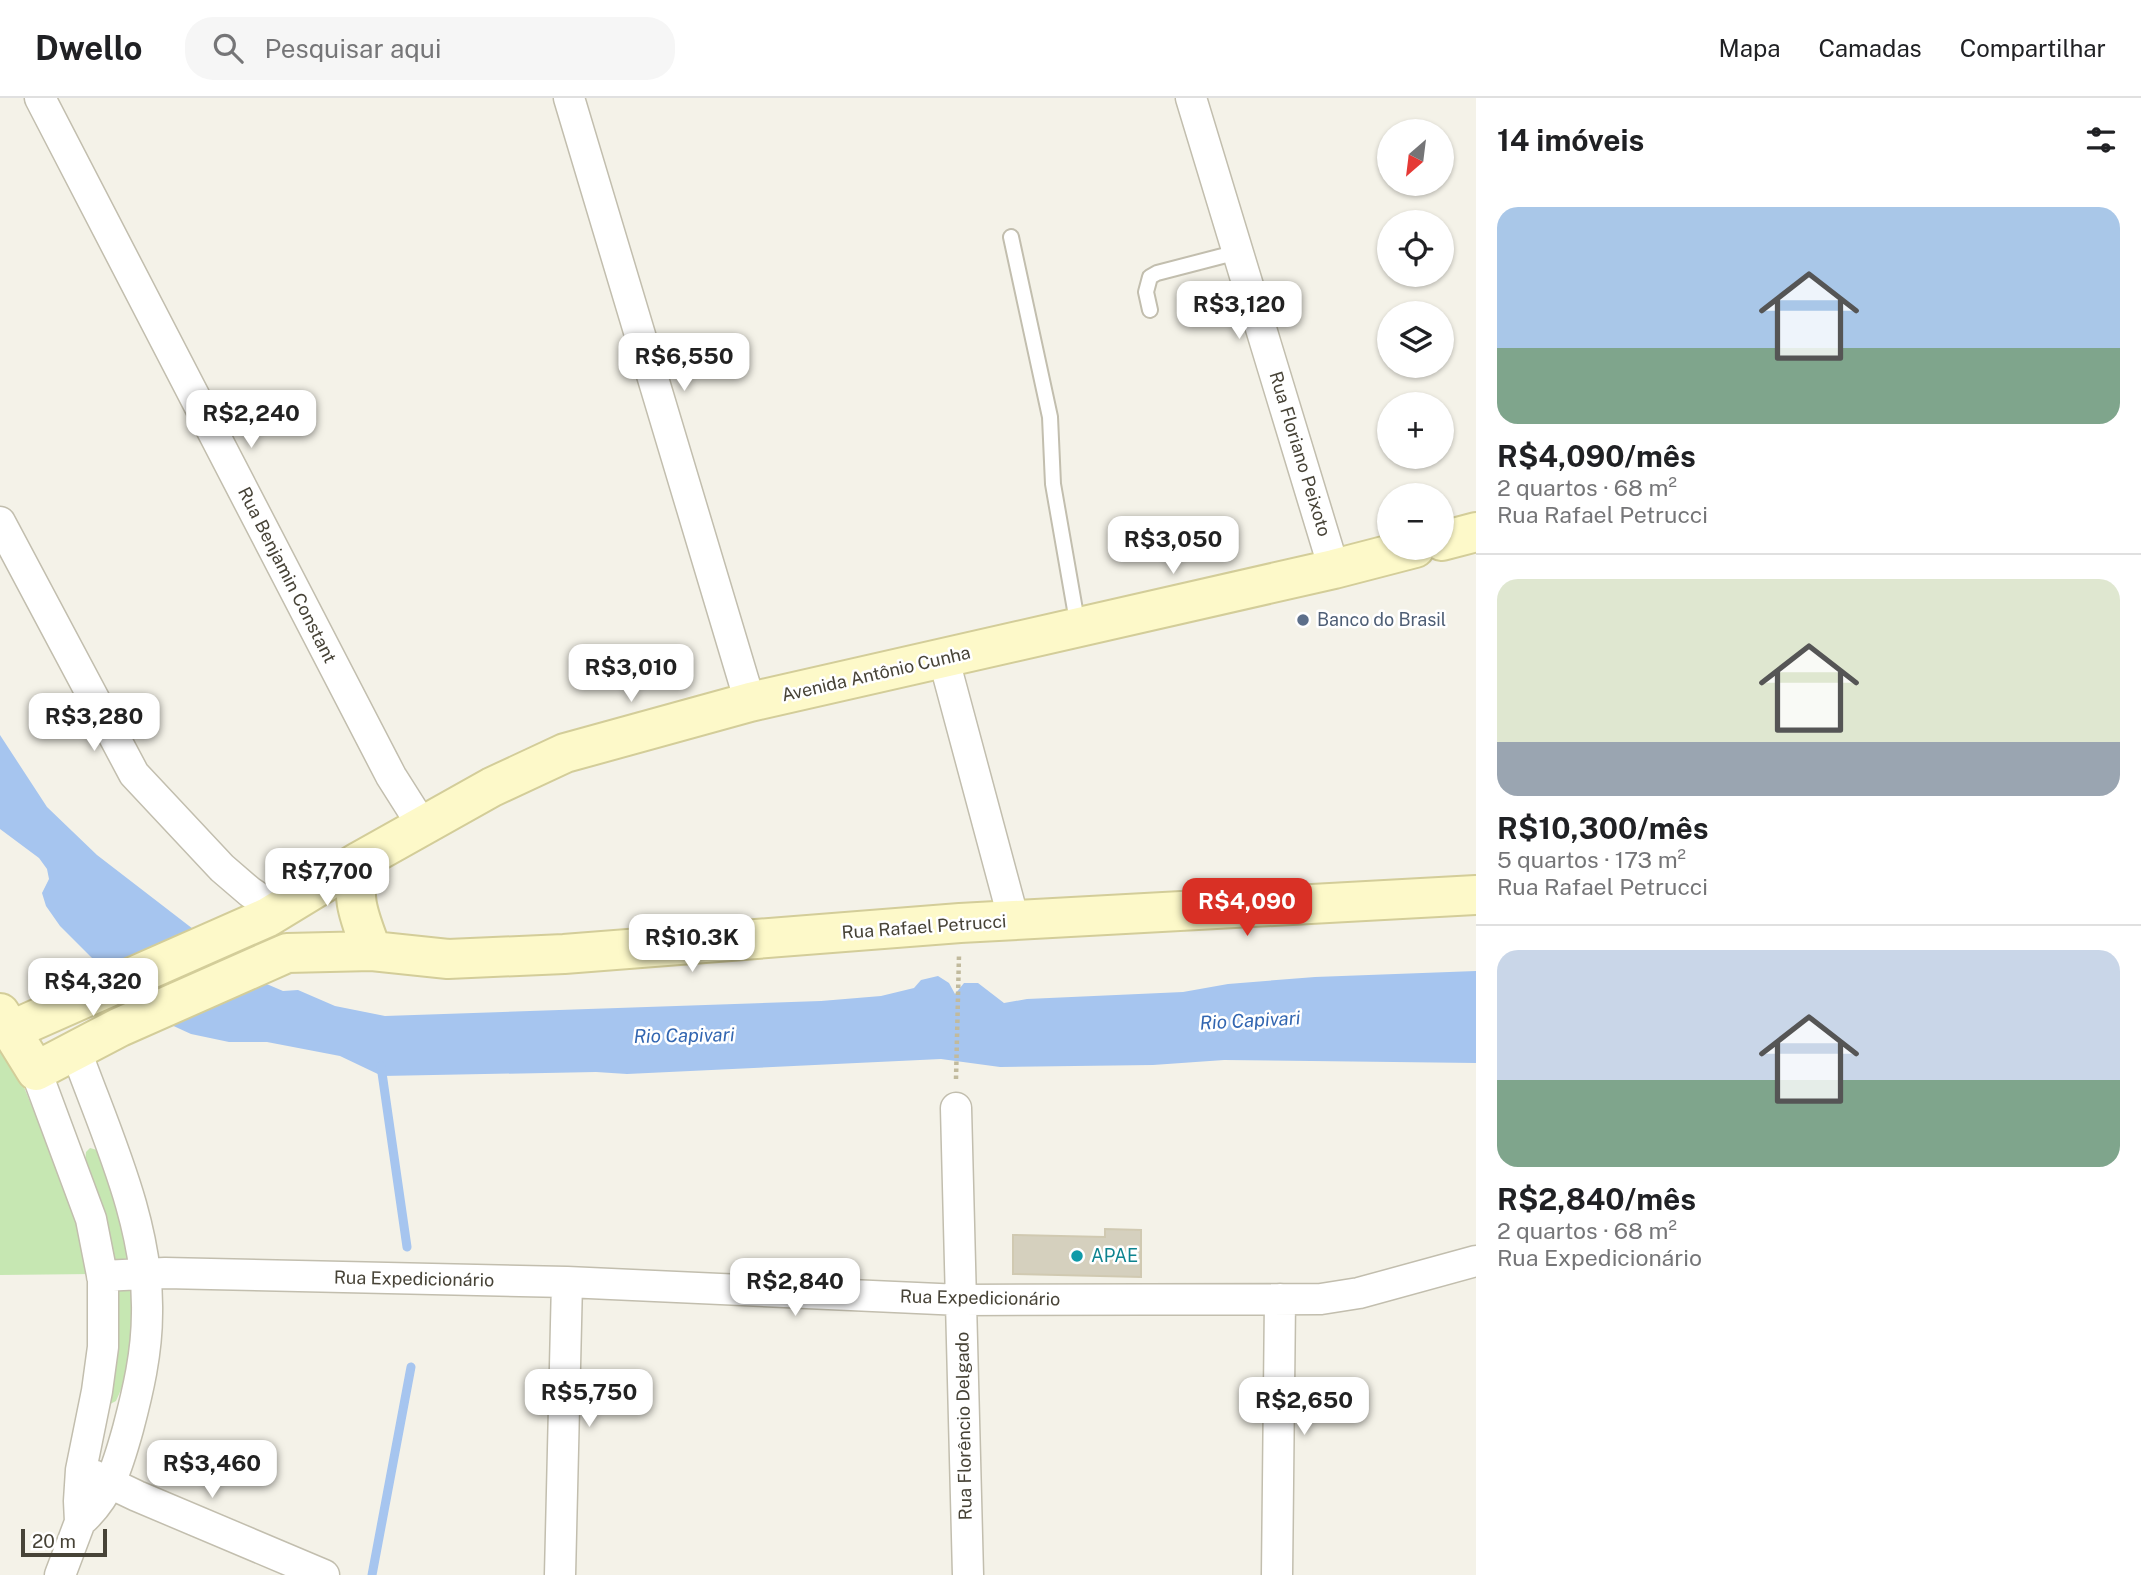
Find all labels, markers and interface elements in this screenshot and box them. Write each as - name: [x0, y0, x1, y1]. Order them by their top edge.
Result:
- search box: [185, 17, 675, 80]
- text: Dwello: [35, 29, 143, 67]
- icon: search: [209, 29, 247, 67]
- text: Pesquisar aqui: [265, 33, 441, 64]
- text: Mapa: [1719, 34, 1780, 62]
- text: Camadas: [1818, 34, 1922, 62]
- text: Compartilhar: [1960, 34, 2106, 62]
- north arrow: [1377, 119, 1454, 196]
- map controls: [1377, 119, 1454, 560]
- icon: filters: [2082, 121, 2120, 159]
- text: 14 imóveis: [1497, 122, 1644, 158]
- button: locate: [1377, 210, 1454, 287]
- icon: home: [1746, 253, 1872, 379]
- pin: R$3,120: [1174, 282, 1304, 341]
- text: R$3,120: [1193, 290, 1285, 317]
- button: layers: [1377, 301, 1454, 378]
- pin: R$6,550: [619, 334, 749, 393]
- text: R$6,550: [634, 342, 734, 369]
- street label: Rua Floriano Peixoto: [1265, 369, 1336, 539]
- pin: R$2,240: [186, 390, 316, 450]
- button: +: [1377, 392, 1454, 469]
- text: R$2,240: [202, 399, 300, 426]
- text: R$4,090/mês: [1497, 438, 1696, 474]
- text: 2 quartos · 68 m²: [1497, 474, 1677, 501]
- street label: Rua Benjamin Constant: [234, 483, 341, 666]
- button: −: [1377, 483, 1454, 560]
- text: Rua Rafael Petrucci: [1497, 501, 1708, 528]
- pin: R$3,050: [1108, 517, 1238, 576]
- text: R$3,050: [1124, 525, 1222, 552]
- place label: Banco do Brasil: [1317, 609, 1446, 630]
- marker: Banco do Brasil: [1295, 612, 1311, 628]
- icon: home: [1746, 625, 1872, 751]
- street label: Avenida Antônio Cunha: [779, 642, 972, 705]
- pin: R$3,010: [566, 644, 696, 704]
- text: R$3,010: [585, 653, 677, 680]
- pin: R$3,280: [29, 694, 159, 753]
- text: R$3,280: [45, 702, 143, 729]
- text: R$10,300/mês: [1497, 810, 1709, 846]
- text: 5 quartos · 173 m²: [1497, 846, 1686, 873]
- pin: R$7,700: [262, 848, 392, 908]
- text: R$7,700: [281, 857, 373, 884]
- text: Rua Rafael Petrucci: [1497, 873, 1708, 900]
- pin: R$4,090: [1182, 878, 1312, 938]
- text: R$4,090: [1198, 887, 1296, 914]
- street label: Rua Rafael Petrucci: [841, 910, 1007, 943]
- pin: R$10.3K: [627, 914, 757, 974]
- text: R$10.3K: [645, 923, 739, 950]
- pin: R$4,320: [28, 958, 158, 1018]
- text: R$4,320: [44, 967, 142, 994]
- icon: home: [1746, 996, 1872, 1122]
- water label: Rio Capivari: [1199, 1006, 1301, 1034]
- water label: Rio Capivari: [633, 1023, 735, 1047]
- text: R$2,840/mês: [1497, 1181, 1696, 1217]
- text: 2 quartos · 68 m²: [1497, 1217, 1677, 1244]
- text: Rua Expedicionário: [1497, 1244, 1702, 1271]
- place label: APAE: [1091, 1245, 1138, 1266]
- marker: APAE: [1069, 1248, 1085, 1264]
- pin: R$2,840: [730, 1258, 860, 1318]
- street label: Rua Expedicionário: [334, 1267, 494, 1290]
- text: R$2,840: [746, 1267, 844, 1294]
- street label: Rua Expedicionário: [900, 1286, 1060, 1309]
- street label: Rua Florêncio Delgado: [951, 1331, 976, 1521]
- pin: R$5,750: [524, 1370, 654, 1429]
- text: R$5,750: [541, 1378, 637, 1405]
- pin: R$2,650: [1239, 1378, 1369, 1437]
- text: R$2,650: [1255, 1386, 1353, 1413]
- pin: R$3,460: [147, 1440, 277, 1500]
- text: R$3,460: [163, 1449, 261, 1476]
- scale bar: [21, 1526, 107, 1558]
- text: 20 m: [32, 1530, 76, 1552]

